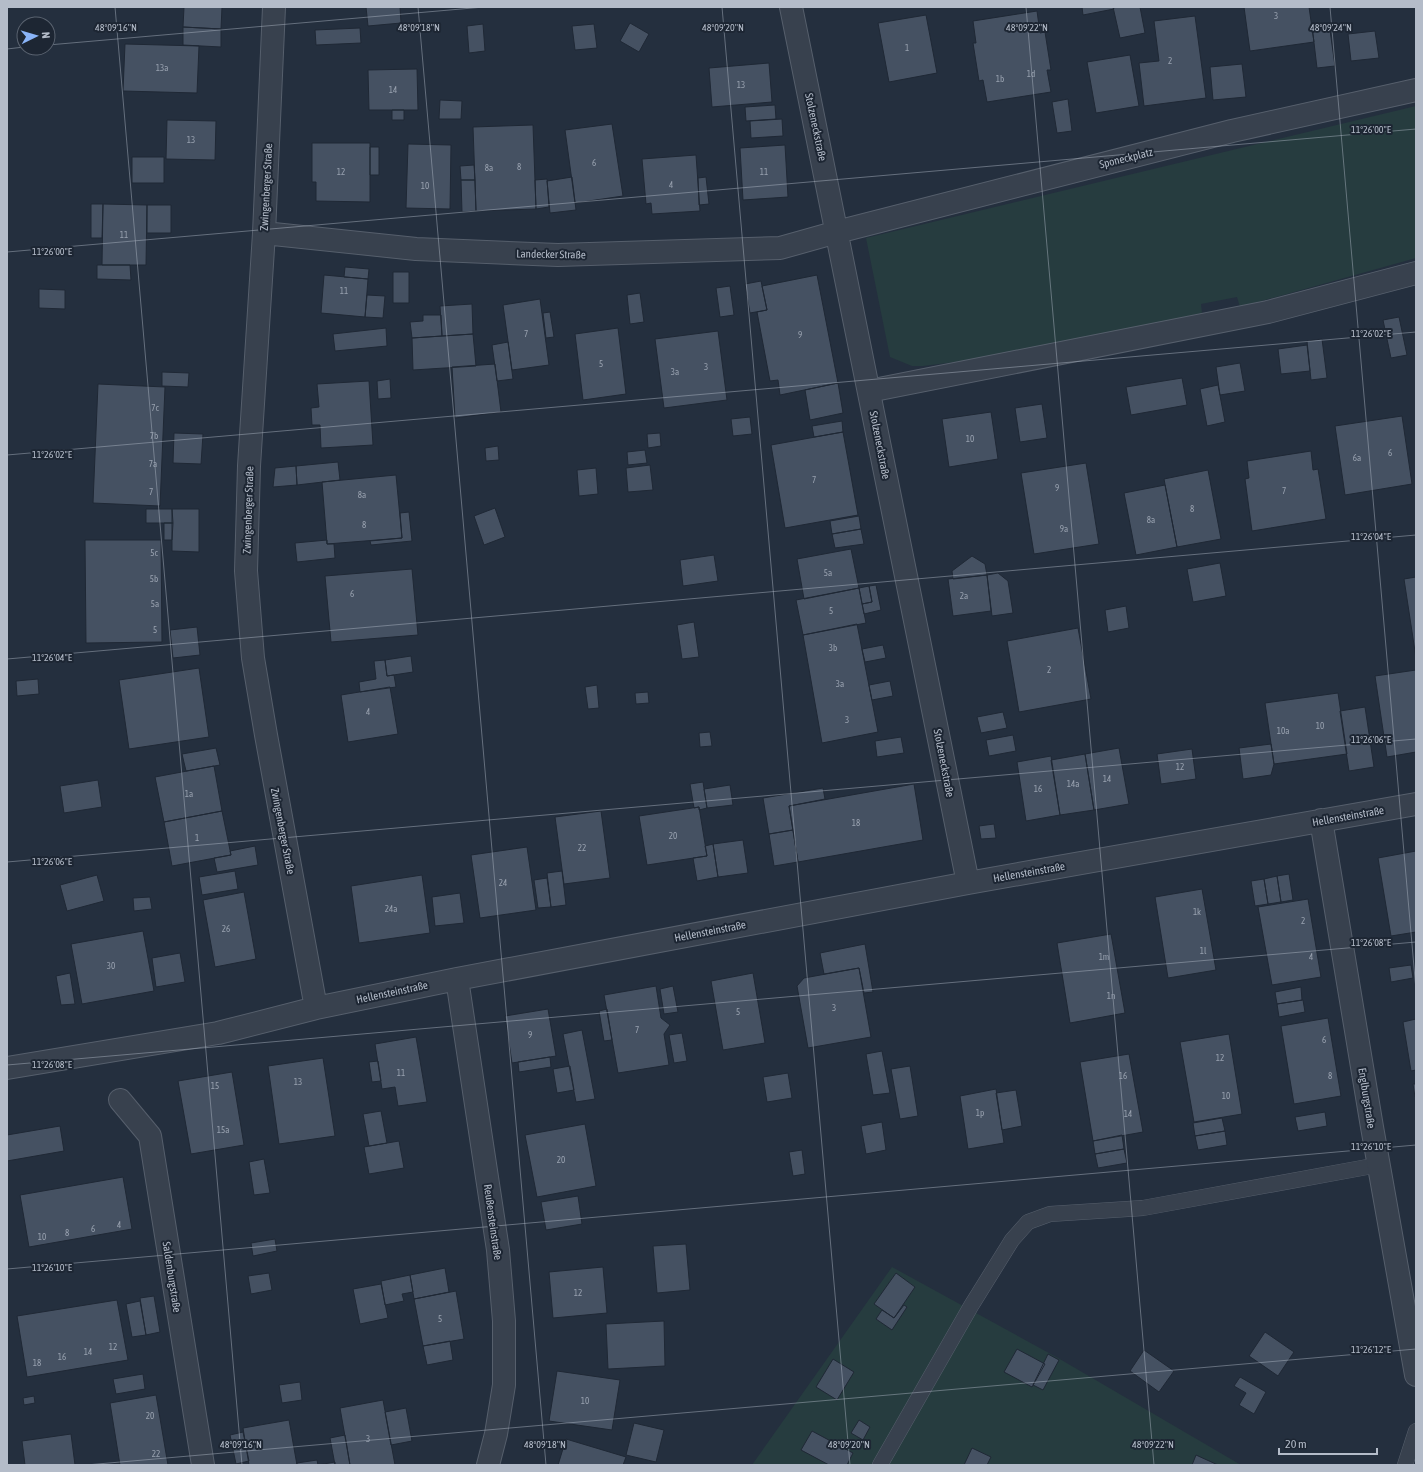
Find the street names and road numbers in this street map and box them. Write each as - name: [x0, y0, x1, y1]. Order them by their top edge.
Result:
- street label: Stolzeneckstraße: [803, 92, 829, 162]
- street label: Zwingenberger Straße: [258, 143, 274, 231]
- street label: Sponeckplatz: [1098, 146, 1154, 170]
- street label: Landecker Straße: [516, 247, 586, 261]
- street label: Stolzeneckstraße: [868, 410, 892, 480]
- street label: Zwingenberger Straße: [240, 466, 256, 554]
- street label: Stolzeneckstraße: [932, 728, 956, 798]
- street label: Zwingenberger Straße: [269, 787, 297, 875]
- street label: Hellensteinstraße: [1311, 804, 1385, 828]
- street label: Hellensteinstraße: [992, 860, 1066, 884]
- street label: Hellensteinstraße: [673, 918, 747, 944]
- street label: Hellensteinstraße: [355, 979, 429, 1005]
- street label: Englburgstraße: [1356, 1067, 1378, 1129]
- street label: Reußensteinstraße: [482, 1183, 504, 1261]
- street label: Saldenburgstraße: [160, 1241, 184, 1313]

